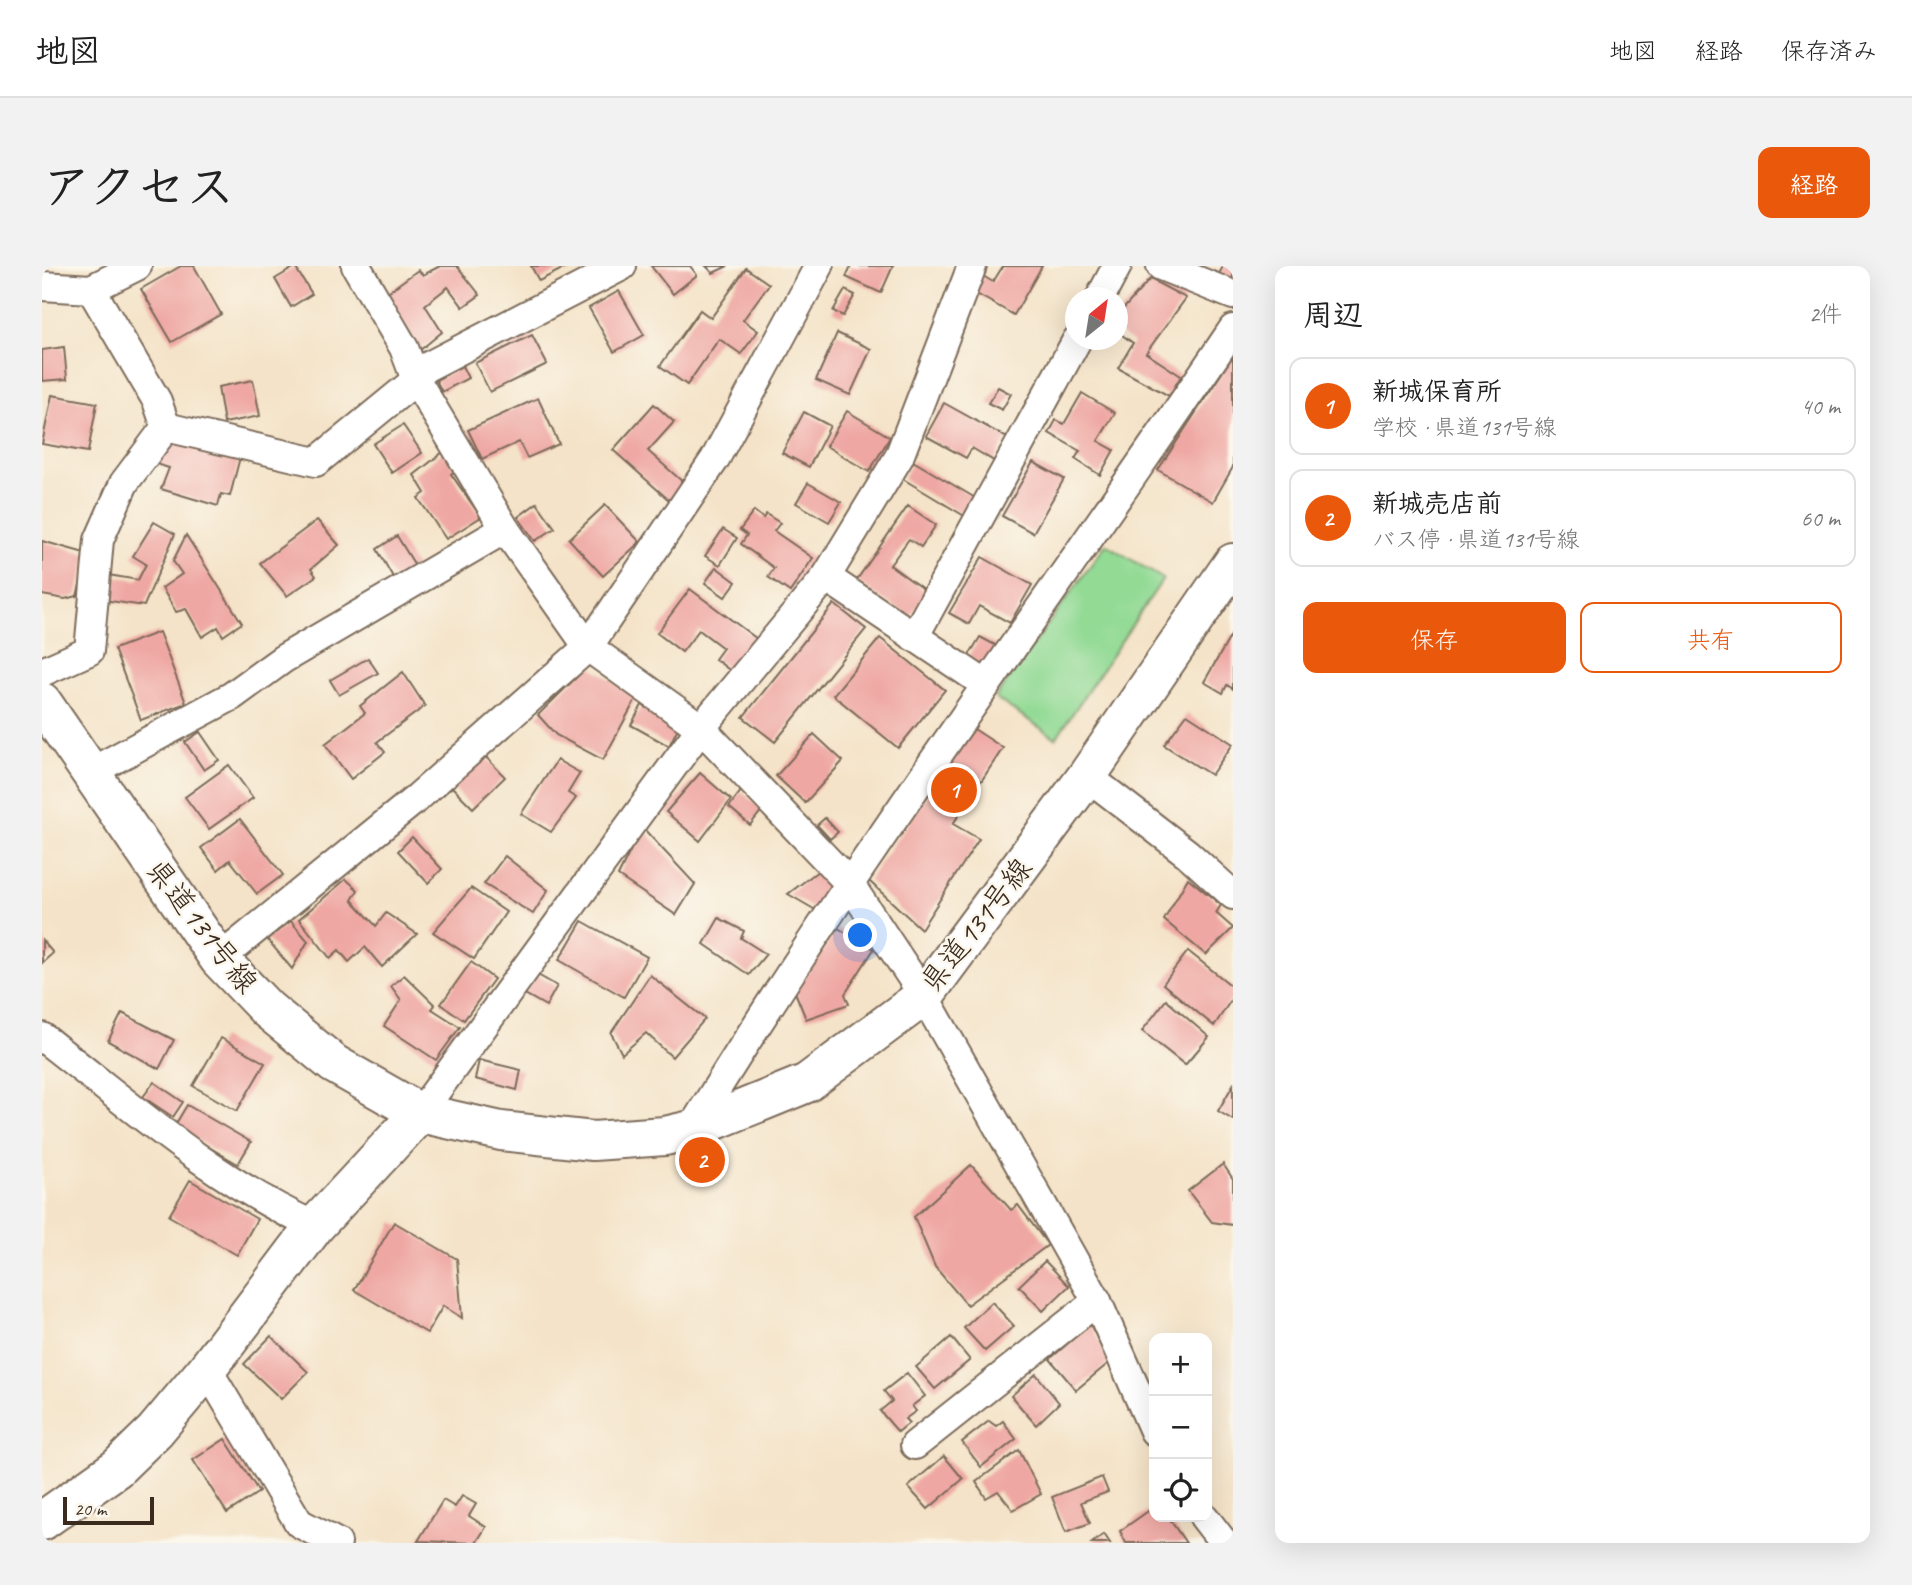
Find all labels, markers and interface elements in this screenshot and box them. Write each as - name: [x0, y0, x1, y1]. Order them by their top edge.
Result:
- text: 地図: [35, 30, 101, 72]
- text: 地図: [1609, 36, 1657, 66]
- text: 経路: [1695, 36, 1743, 66]
- text: 保存済み: [1781, 36, 1877, 66]
- button: 経路: [1758, 147, 1870, 218]
- text: アクセス: [42, 156, 235, 218]
- north arrow: [1065, 287, 1128, 350]
- text: 周辺: [1303, 296, 1363, 334]
- text: 2件: [1809, 300, 1842, 329]
- text: 新城保育所: [1372, 375, 1502, 408]
- text: 1: [1323, 392, 1333, 421]
- text: 40 m: [1801, 392, 1840, 421]
- text: 学校 · 県道131号線: [1372, 413, 1556, 442]
- text: 新城売店前: [1372, 487, 1502, 520]
- text: 2: [1323, 504, 1333, 533]
- text: 60 m: [1801, 504, 1840, 533]
- text: バス停 · 県道131号線: [1372, 525, 1579, 554]
- button: 保存: [1303, 602, 1566, 673]
- button: 共有: [1580, 602, 1842, 673]
- pin: 1: [931, 764, 977, 816]
- street label: 県道131号線: [912, 850, 1040, 1000]
- street label: 県道131号線: [138, 851, 266, 1001]
- your location: [843, 918, 877, 952]
- pin: 2: [679, 1134, 725, 1186]
- map controls: [1149, 1333, 1212, 1522]
- button: +: [1149, 1333, 1212, 1396]
- button: −: [1149, 1396, 1212, 1459]
- button: locate: [1149, 1459, 1212, 1522]
- scale bar: [63, 1494, 154, 1526]
- text: 20 m: [74, 1497, 106, 1521]

